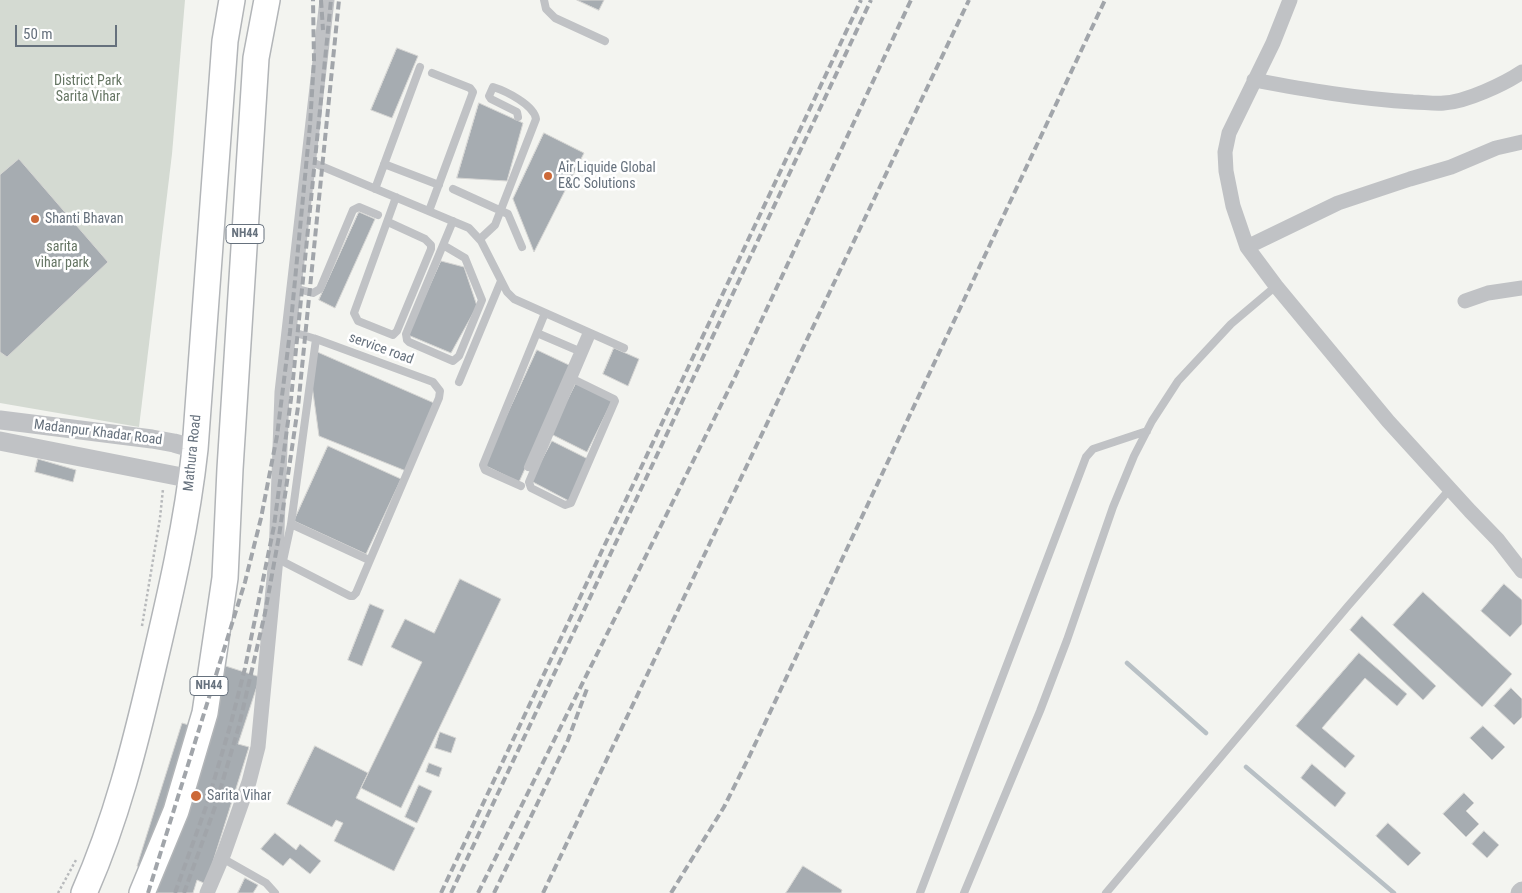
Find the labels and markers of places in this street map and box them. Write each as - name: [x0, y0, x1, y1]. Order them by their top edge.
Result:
- place label: Air Liquide Global E&C Solutions: [558, 160, 656, 192]
- marker: Air Liquide Global E&C Solutions: [542, 170, 554, 182]
- place label: Shanti Bhavan: [45, 211, 123, 227]
- marker: Shanti Bhavan: [29, 213, 41, 225]
- place label: Sarita Vihar: [207, 788, 271, 804]
- marker: Sarita Vihar: [189, 789, 203, 803]

